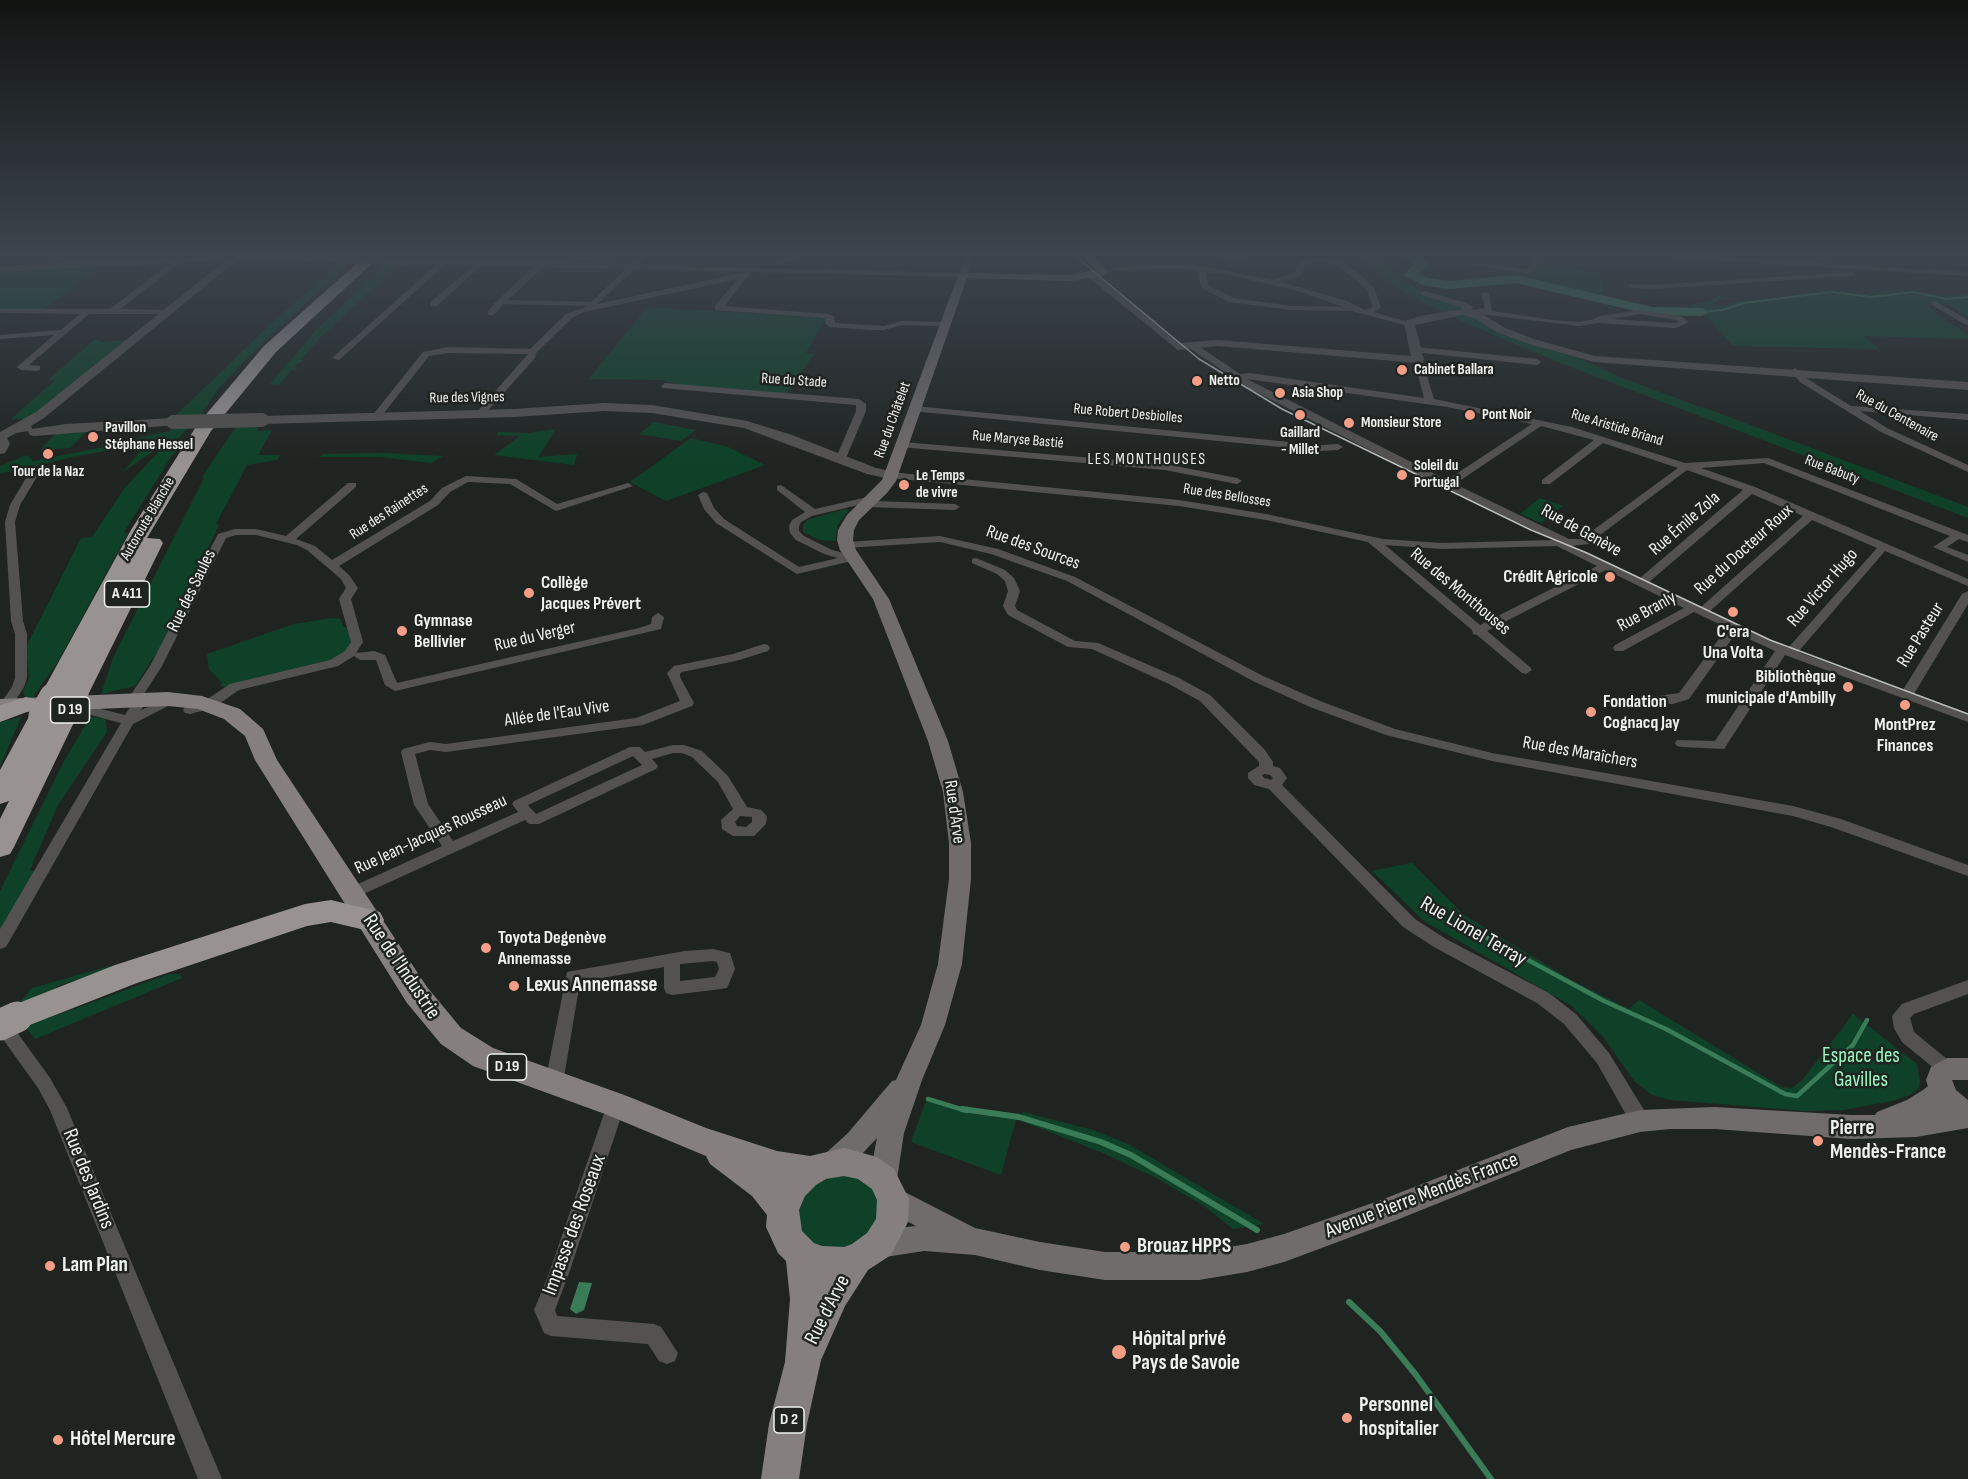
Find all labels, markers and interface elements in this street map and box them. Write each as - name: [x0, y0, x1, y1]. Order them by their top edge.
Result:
- place label: Cabinet Ballara: [1414, 361, 1494, 379]
- marker: Cabinet Ballara: [1395, 363, 1409, 377]
- street label: Rue du Stade: [761, 370, 827, 392]
- place label: Netto: [1209, 372, 1240, 390]
- marker: Netto: [1190, 374, 1204, 388]
- street label: Rue du Châtelet: [871, 379, 915, 461]
- place label: Asia Shop: [1292, 384, 1343, 402]
- marker: Asia Shop: [1273, 386, 1287, 400]
- street label: Rue du Centenaire: [1852, 386, 1942, 446]
- street label: Rue des Vignes: [429, 388, 505, 408]
- street label: Rue Robert Desbiolles: [1073, 400, 1183, 428]
- street label: Rue Aristide Briand: [1569, 405, 1665, 451]
- place label: Pont Noir: [1482, 406, 1532, 424]
- marker: Gaillard - Millet: [1293, 408, 1307, 422]
- marker: Pont Noir: [1463, 408, 1477, 422]
- place label: Monsieur Store: [1361, 414, 1441, 432]
- marker: Monsieur Store: [1342, 416, 1356, 430]
- place label: Pavillon Stéphane Hessel: [105, 419, 193, 454]
- place label: Gaillard - Millet: [1280, 424, 1320, 459]
- street label: Rue Maryse Bastié: [972, 427, 1064, 453]
- marker: Pavillon Stéphane Hessel: [86, 430, 100, 444]
- marker: Tour de la Naz: [41, 447, 55, 461]
- district label: LES MONTHOUSES: [1087, 450, 1207, 470]
- street label: Rue Babuty: [1802, 451, 1862, 489]
- place label: Soleil du Portugal: [1414, 457, 1459, 492]
- place label: Tour de la Naz: [12, 463, 84, 481]
- place label: Le Temps de vivre: [916, 467, 965, 502]
- marker: Soleil du Portugal: [1395, 468, 1409, 482]
- street label: Autoroute Blanche: [117, 474, 179, 564]
- marker: Le Temps de vivre: [897, 478, 911, 492]
- street label: Rue des Rainettes: [346, 480, 432, 544]
- street label: Rue des Bellosses: [1182, 480, 1272, 512]
- street label: Rue Émile Zola: [1645, 487, 1725, 561]
- street label: Rue de Genève: [1537, 500, 1625, 562]
- street label: Rue du Docteur Roux: [1690, 500, 1798, 600]
- street label: Rue des Sources: [983, 521, 1083, 575]
- street label: Rue des Monthouses: [1405, 544, 1515, 640]
- street label: Rue Victor Hugo: [1783, 544, 1863, 632]
- street label: Rue des Saules: [163, 546, 221, 636]
- place label: Crédit Agricole: [1503, 566, 1598, 588]
- marker: Crédit Agricole: [1603, 570, 1617, 584]
- place label: Collège Jacques Prévert: [541, 572, 641, 614]
- road number: A 411: [104, 581, 150, 607]
- marker: Collège Jacques Prévert: [522, 586, 536, 600]
- street label: Rue Branly: [1614, 587, 1680, 637]
- street label: Rue Pasteur: [1893, 599, 1949, 671]
- marker: C'era Una Volta: [1726, 605, 1740, 619]
- place label: Gymnase Bellivier: [414, 610, 473, 652]
- street label: Rue du Verger: [492, 617, 578, 657]
- place label: C'era Una Volta: [1703, 621, 1763, 664]
- marker: Gymnase Bellivier: [395, 624, 409, 638]
- place label: Bibliothèque municipale d'Ambilly: [1706, 666, 1836, 708]
- marker: Bibliothèque municipale d'Ambilly: [1841, 680, 1855, 694]
- place label: Fondation Cognacq Jay: [1603, 691, 1680, 734]
- street label: Allée de l'Eau Vive: [503, 696, 611, 732]
- road number: D 19: [50, 697, 90, 723]
- marker: MontPrez Finances: [1898, 698, 1912, 712]
- marker: Fondation Cognacq Jay: [1584, 705, 1598, 719]
- place label: MontPrez Finances: [1874, 714, 1936, 756]
- street label: Rue des Maraîchers: [1521, 732, 1639, 774]
- street label: Rue d'Arve: [939, 779, 969, 845]
- street label: Rue Jean-Jacques Rousseau: [352, 790, 510, 880]
- street label: Rue Lionel Terray: [1415, 891, 1531, 973]
- street label: Rue de l'Industrie: [357, 910, 445, 1024]
- place label: Toyota Degenève Annemasse: [498, 927, 607, 970]
- marker: Toyota Degenève Annemasse: [479, 941, 493, 955]
- place label: Lexus Annemasse: [526, 973, 657, 999]
- marker: Lexus Annemasse: [507, 979, 521, 993]
- park label: Espace des Gavilles: [1822, 1044, 1900, 1094]
- road number: D 19: [488, 1054, 526, 1080]
- place label: Pierre Mendès-France: [1830, 1116, 1946, 1166]
- street label: Rue des Jardins: [57, 1125, 119, 1233]
- marker: Pierre Mendès-France: [1811, 1134, 1825, 1148]
- street label: Avenue Pierre Mendès France: [1322, 1148, 1522, 1244]
- street label: Impasse des Roseaux: [538, 1151, 612, 1299]
- place label: Brouaz HPPS: [1137, 1234, 1231, 1260]
- marker: Brouaz HPPS: [1118, 1240, 1132, 1254]
- place label: Lam Plan: [62, 1253, 128, 1279]
- marker: Lam Plan: [43, 1259, 57, 1273]
- street label: Rue d'Arve: [800, 1271, 856, 1349]
- place label: Hôpital privé Pays de Savoie: [1132, 1327, 1240, 1377]
- marker: Hôpital privé Pays de Savoie: [1110, 1343, 1128, 1361]
- place label: Personnel hospitalier: [1359, 1393, 1439, 1443]
- road number: D 2: [774, 1407, 804, 1433]
- marker: Personnel hospitalier: [1340, 1411, 1354, 1425]
- place label: Hôtel Mercure: [70, 1427, 175, 1453]
- marker: Hôtel Mercure: [51, 1433, 65, 1447]

